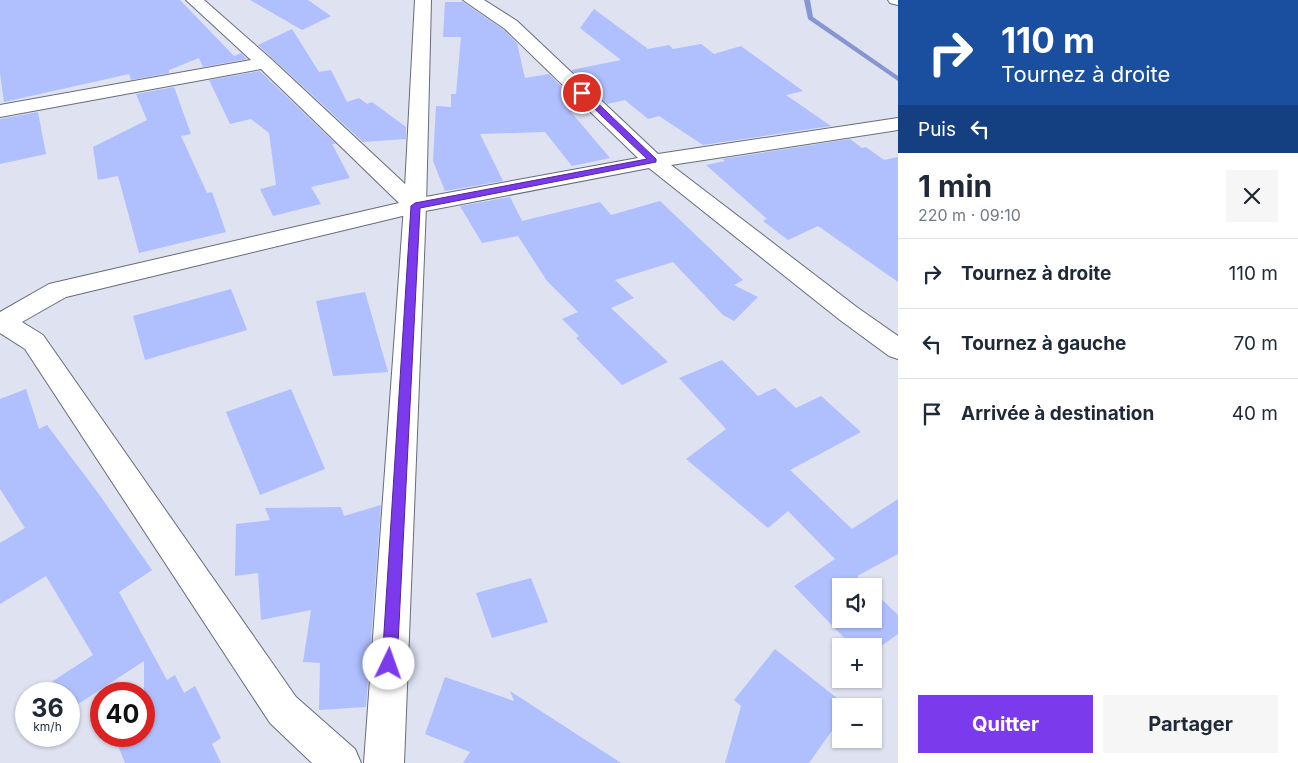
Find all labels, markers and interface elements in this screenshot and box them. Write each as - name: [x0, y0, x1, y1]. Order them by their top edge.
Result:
- text: 110 m: [1001, 19, 1095, 61]
- icon: right: [918, 20, 983, 85]
- text: Tournez à droite: [1001, 61, 1170, 87]
- pin: [561, 72, 603, 114]
- icon: arrive: [568, 79, 596, 107]
- icon: left: [966, 115, 994, 143]
- text: Puis: [918, 118, 956, 141]
- text: 1 min: [918, 168, 992, 204]
- button: close: [1226, 170, 1278, 222]
- text: 220 m · 09:10: [918, 205, 1021, 225]
- icon: right: [918, 260, 946, 288]
- text: Tournez à droite: [961, 262, 1111, 285]
- text: 110 m: [1229, 262, 1278, 285]
- icon: left: [918, 330, 946, 358]
- text: Tournez à gauche: [961, 332, 1126, 355]
- text: 70 m: [1234, 332, 1278, 355]
- icon: arrive: [918, 400, 946, 428]
- text: Arrivée à destination: [961, 402, 1154, 425]
- text: 40 m: [1232, 402, 1278, 425]
- map controls: [832, 578, 882, 748]
- button: sound: [832, 578, 882, 628]
- position arrow: [362, 637, 414, 689]
- button: +: [832, 638, 882, 688]
- speed limit sign: 40: [90, 682, 155, 747]
- text: 36: [31, 693, 64, 723]
- button: Quitter: [918, 695, 1093, 753]
- button: Partager: [1103, 695, 1278, 753]
- button: −: [832, 698, 882, 748]
- text: km/h: [33, 719, 62, 734]

